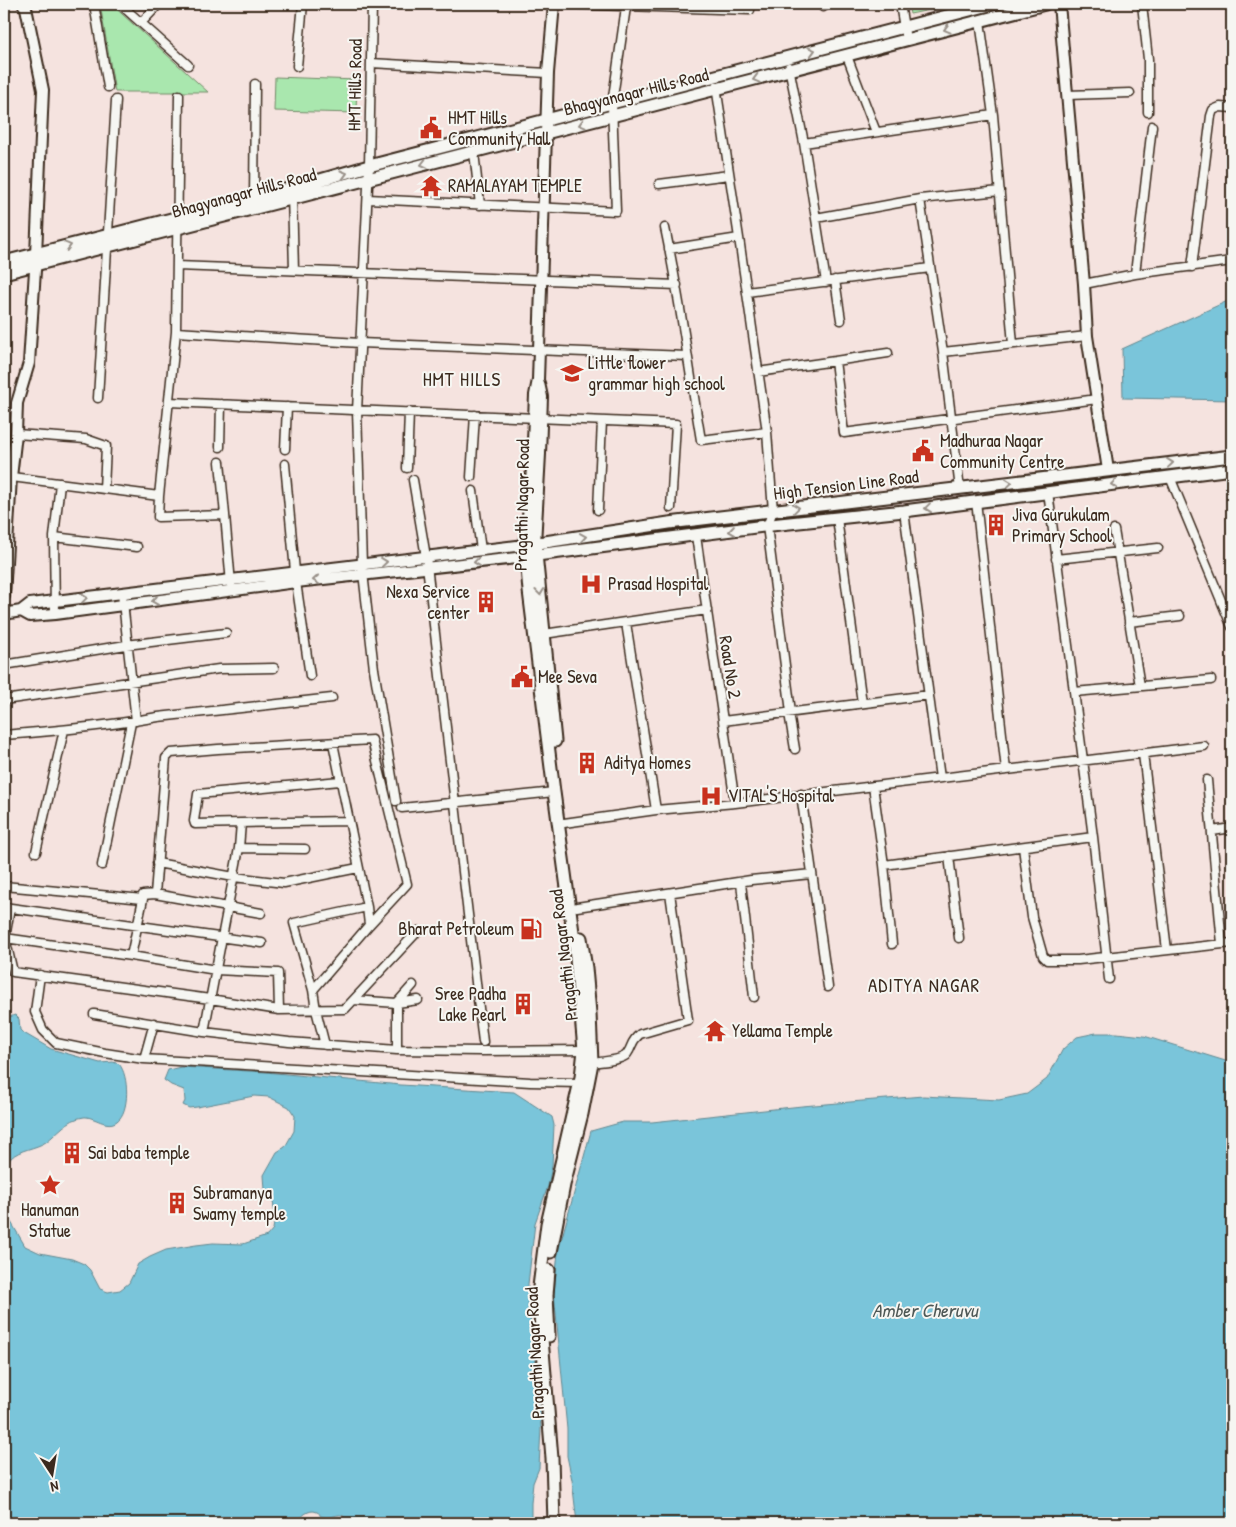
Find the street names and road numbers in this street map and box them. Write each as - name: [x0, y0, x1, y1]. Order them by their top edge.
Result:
- street label: HMT Hills Road: [341, 39, 368, 131]
- street label: Bhagyanagar Hills Road: [561, 61, 711, 122]
- street label: Bhagyanagar Hills Road: [169, 161, 319, 224]
- street label: Pragathi Nagar Road: [508, 439, 535, 571]
- street label: High Tension Line Road: [772, 463, 920, 506]
- street label: Road No 2: [713, 634, 748, 701]
- street label: Pragathi Nagar Road: [543, 888, 584, 1022]
- street label: Pragathi Nagar Road: [519, 1287, 550, 1420]

